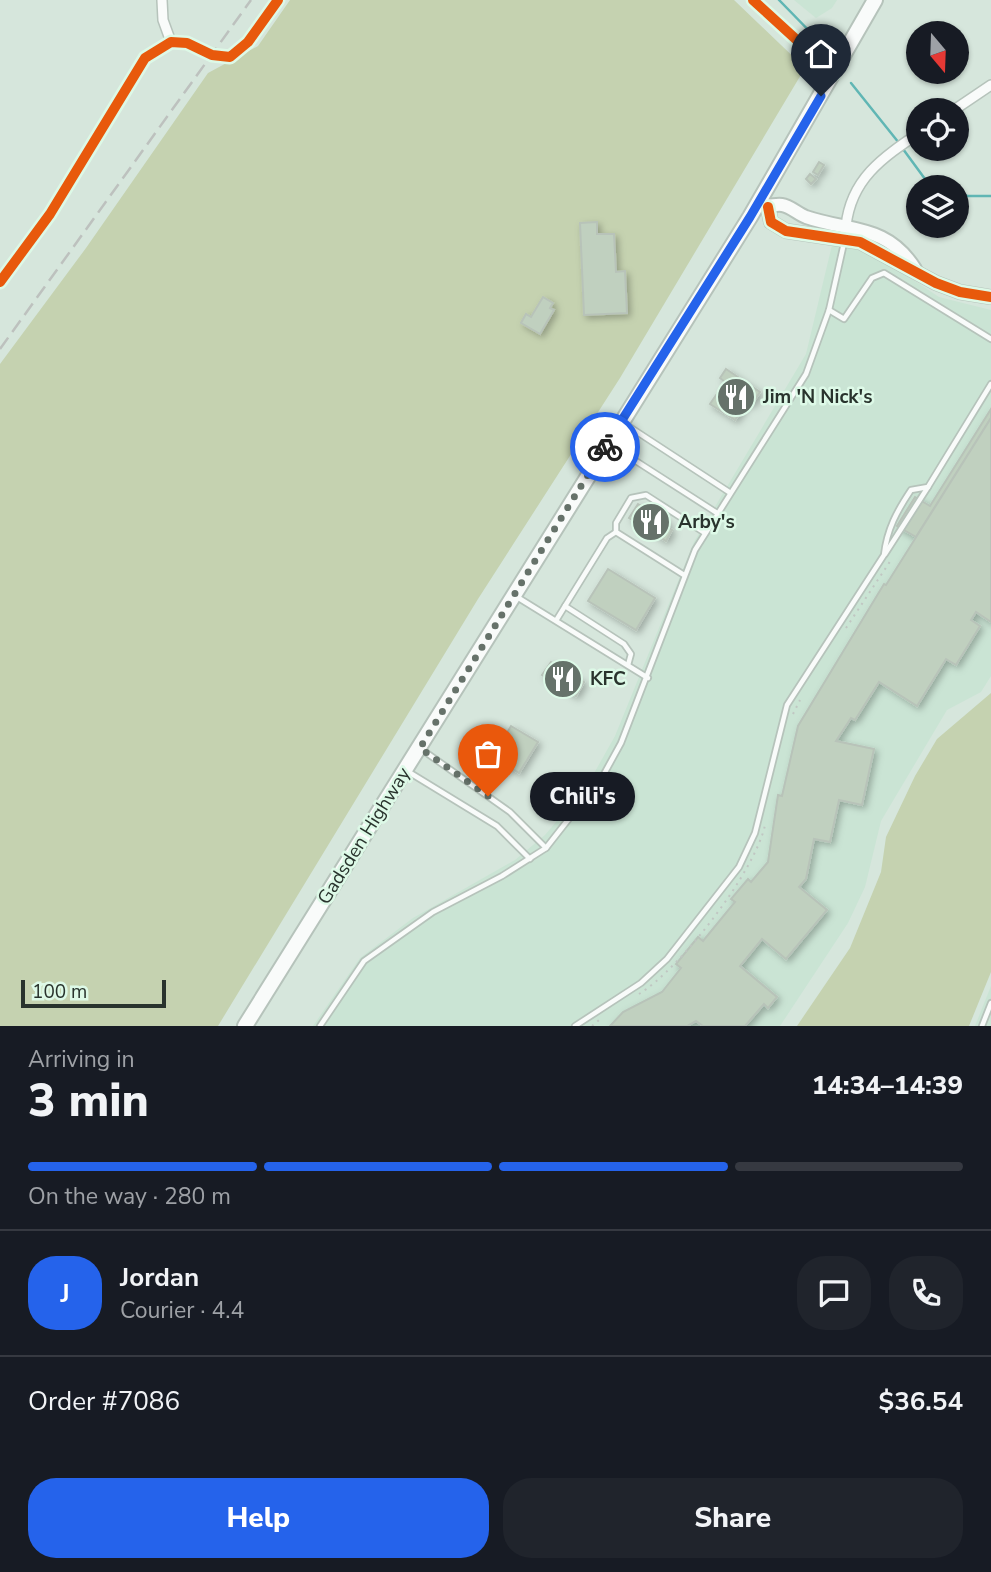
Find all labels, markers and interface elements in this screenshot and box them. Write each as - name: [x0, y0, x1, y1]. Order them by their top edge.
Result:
- north arrow: [906, 21, 970, 84]
- map controls: [906, 21, 969, 238]
- pin: [791, 24, 851, 96]
- icon: home: [802, 35, 840, 73]
- button: locate: [906, 98, 969, 161]
- button: layers: [906, 175, 969, 238]
- restaurant icon: Jim 'N Nick's: [715, 376, 757, 418]
- place label: Jim 'N Nick's: [762, 384, 872, 410]
- courier: [570, 412, 640, 482]
- icon: bike: [586, 428, 624, 466]
- restaurant icon: Arby's: [630, 501, 672, 543]
- place label: Arby's: [678, 509, 735, 535]
- restaurant icon: KFC: [542, 658, 584, 700]
- place label: KFC: [590, 666, 626, 692]
- pin: [458, 724, 518, 796]
- icon: bag: [469, 735, 507, 773]
- street label: Gadsden Highway: [311, 762, 417, 910]
- callout: Chili's: [530, 772, 635, 820]
- text: Chili's: [549, 781, 616, 812]
- scale bar: [21, 977, 166, 1009]
- text: 100 m: [32, 979, 87, 1005]
- text: Arriving in: [28, 1044, 135, 1075]
- text: 14:34–14:39: [812, 1068, 963, 1103]
- text: 3 min: [28, 1069, 149, 1132]
- text: On the way · 280 m: [28, 1181, 231, 1212]
- button: chat: [797, 1256, 871, 1330]
- button: phone: [889, 1256, 963, 1330]
- text: Jordan: [120, 1260, 199, 1295]
- text: J: [60, 1276, 70, 1311]
- text: Courier · 4.4: [120, 1295, 244, 1326]
- text: Order #7086: [28, 1384, 180, 1419]
- text: $36.54: [879, 1384, 963, 1419]
- button: Help: [28, 1478, 489, 1558]
- button: Share: [503, 1478, 963, 1558]

